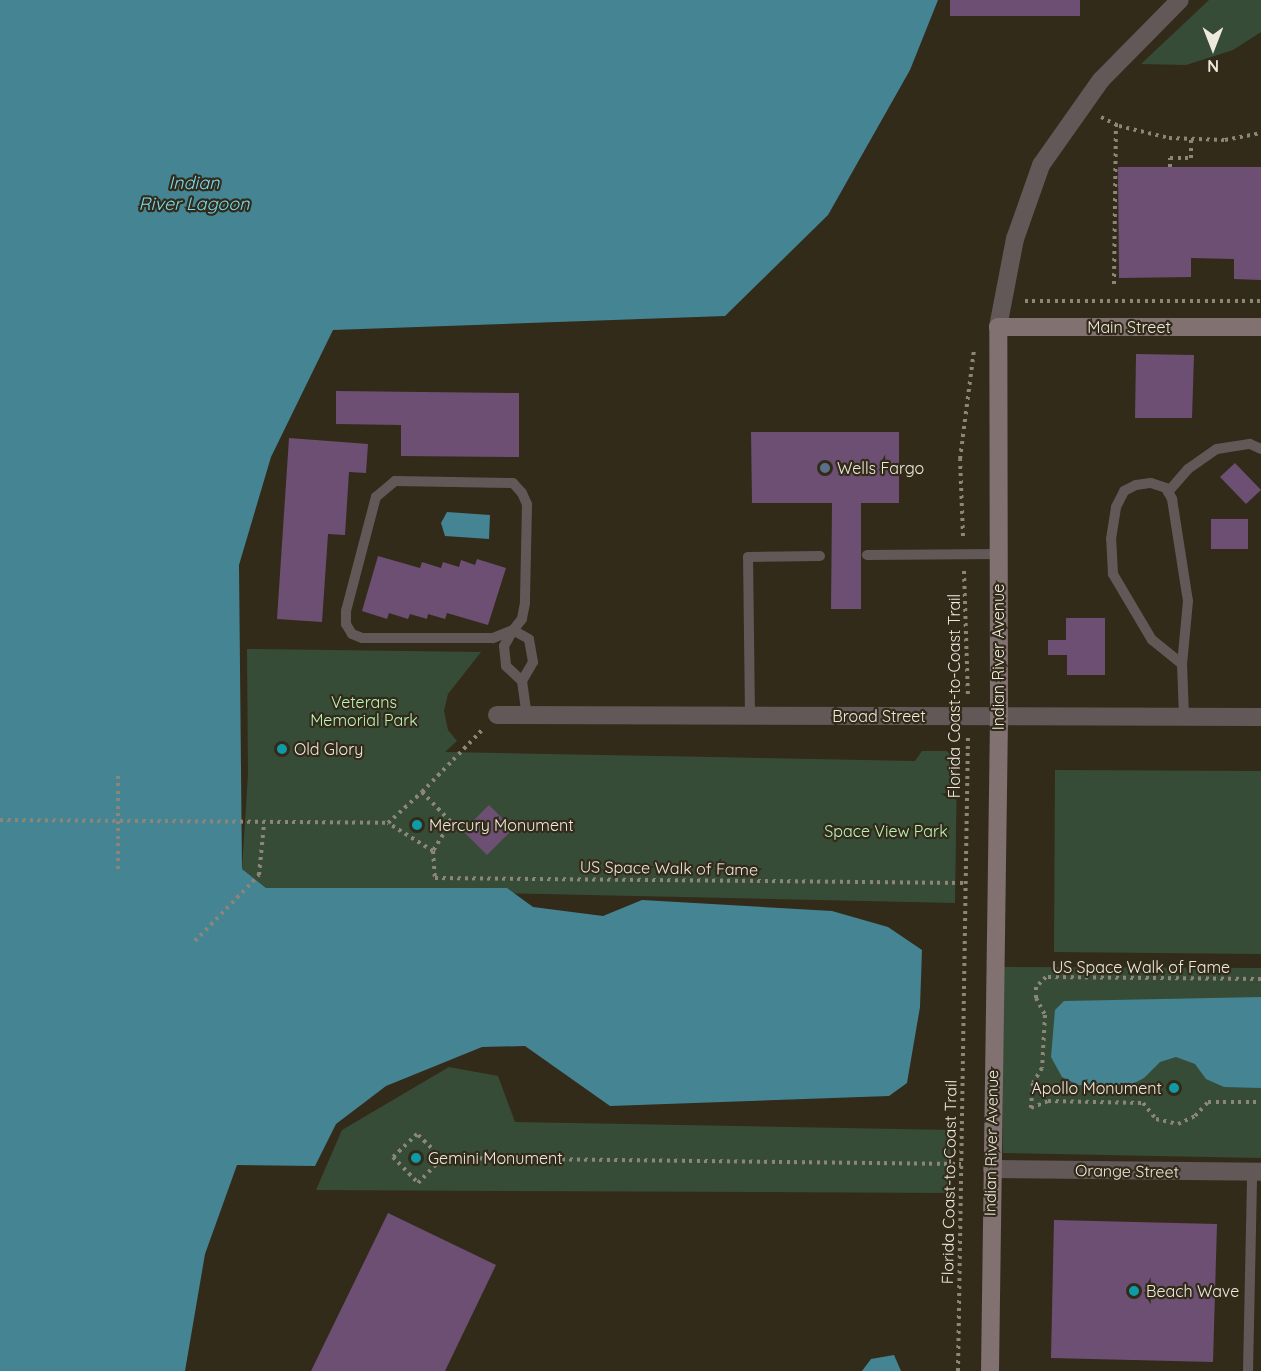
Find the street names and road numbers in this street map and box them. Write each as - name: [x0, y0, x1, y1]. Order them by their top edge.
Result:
- street label: Main Street: [1087, 317, 1171, 337]
- street label: Indian River Avenue: [988, 584, 1008, 730]
- street label: Florida Coast-to-Coast Trail: [944, 594, 964, 798]
- street label: Broad Street: [832, 706, 926, 726]
- street label: US Space Walk of Fame: [580, 857, 758, 879]
- street label: US Space Walk of Fame: [1052, 957, 1230, 977]
- street label: Indian River Avenue: [980, 1070, 1002, 1216]
- street label: Florida Coast-to-Coast Trail: [938, 1080, 960, 1284]
- street label: Orange Street: [1075, 1160, 1179, 1182]

